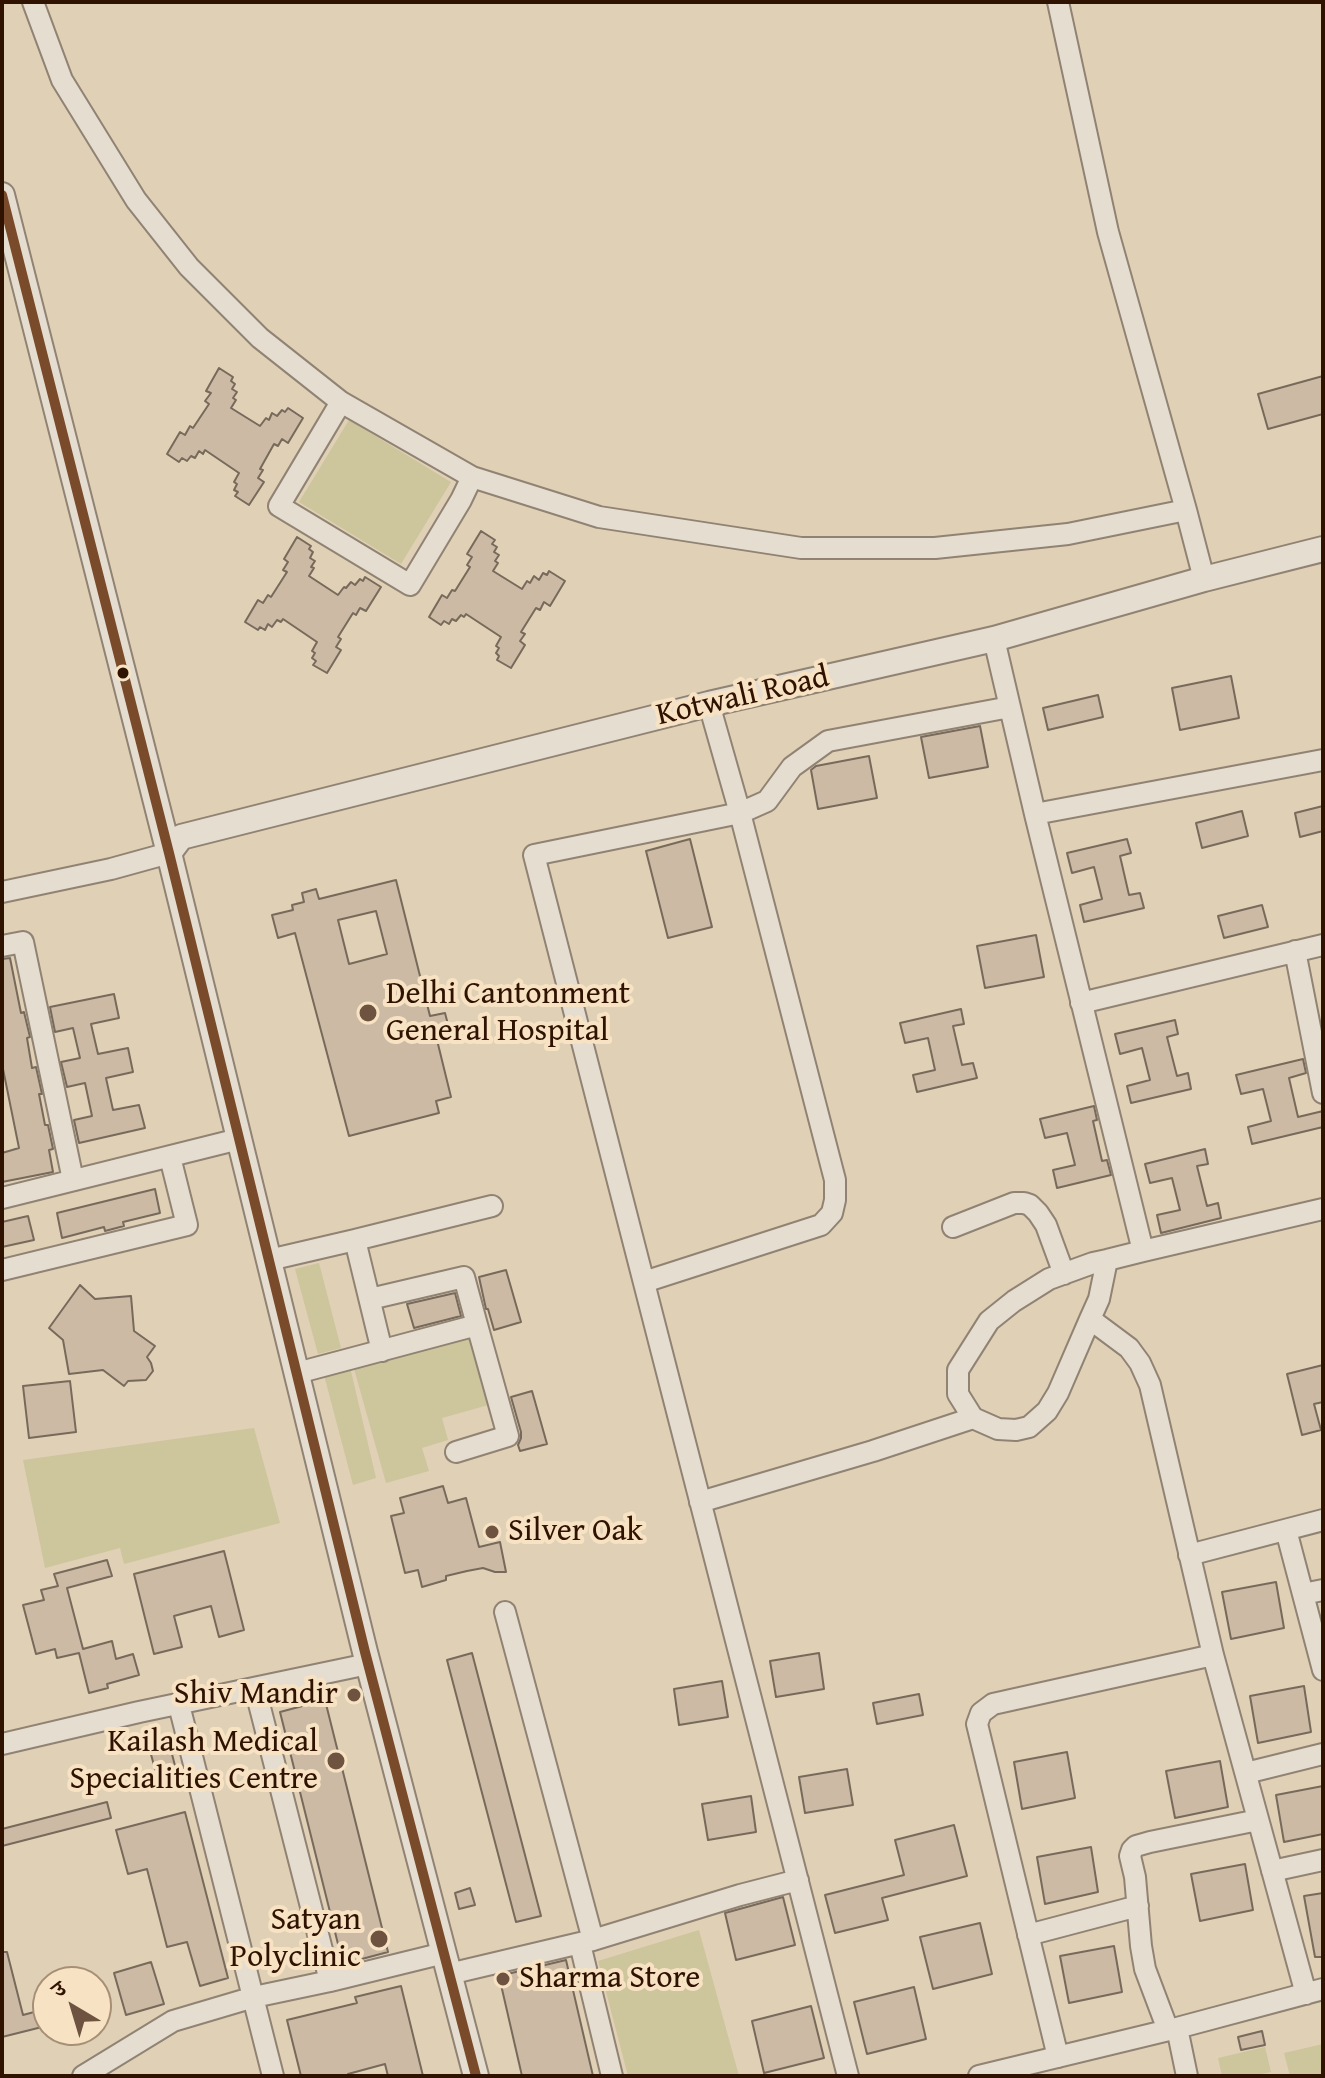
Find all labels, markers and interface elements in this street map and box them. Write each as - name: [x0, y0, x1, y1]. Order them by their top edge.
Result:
- street label: Kotwali Road: [653, 659, 833, 735]
- unlabelled marker: [115, 665, 131, 681]
- place label: Delhi Cantonment General Hospital: [386, 976, 630, 1051]
- marker: Delhi Cantonment General Hospital: [357, 1002, 379, 1024]
- place label: Silver Oak: [508, 1513, 643, 1551]
- marker: Silver Oak: [483, 1523, 501, 1541]
- place label: Shiv Mandir: [174, 1676, 338, 1714]
- marker: Shiv Mandir: [345, 1686, 363, 1704]
- place label: Kailash Medical Specialities Centre: [69, 1724, 318, 1799]
- marker: Kailash Medical Specialities Centre: [325, 1750, 347, 1772]
- place label: Satyan Polyclinic: [230, 1902, 361, 1977]
- marker: Satyan Polyclinic: [368, 1928, 390, 1950]
- place label: Sharma Store: [519, 1960, 700, 1998]
- north arrow: [32, 1966, 112, 2046]
- marker: Sharma Store: [494, 1970, 512, 1988]
- text: उ: [44, 1973, 73, 2005]

